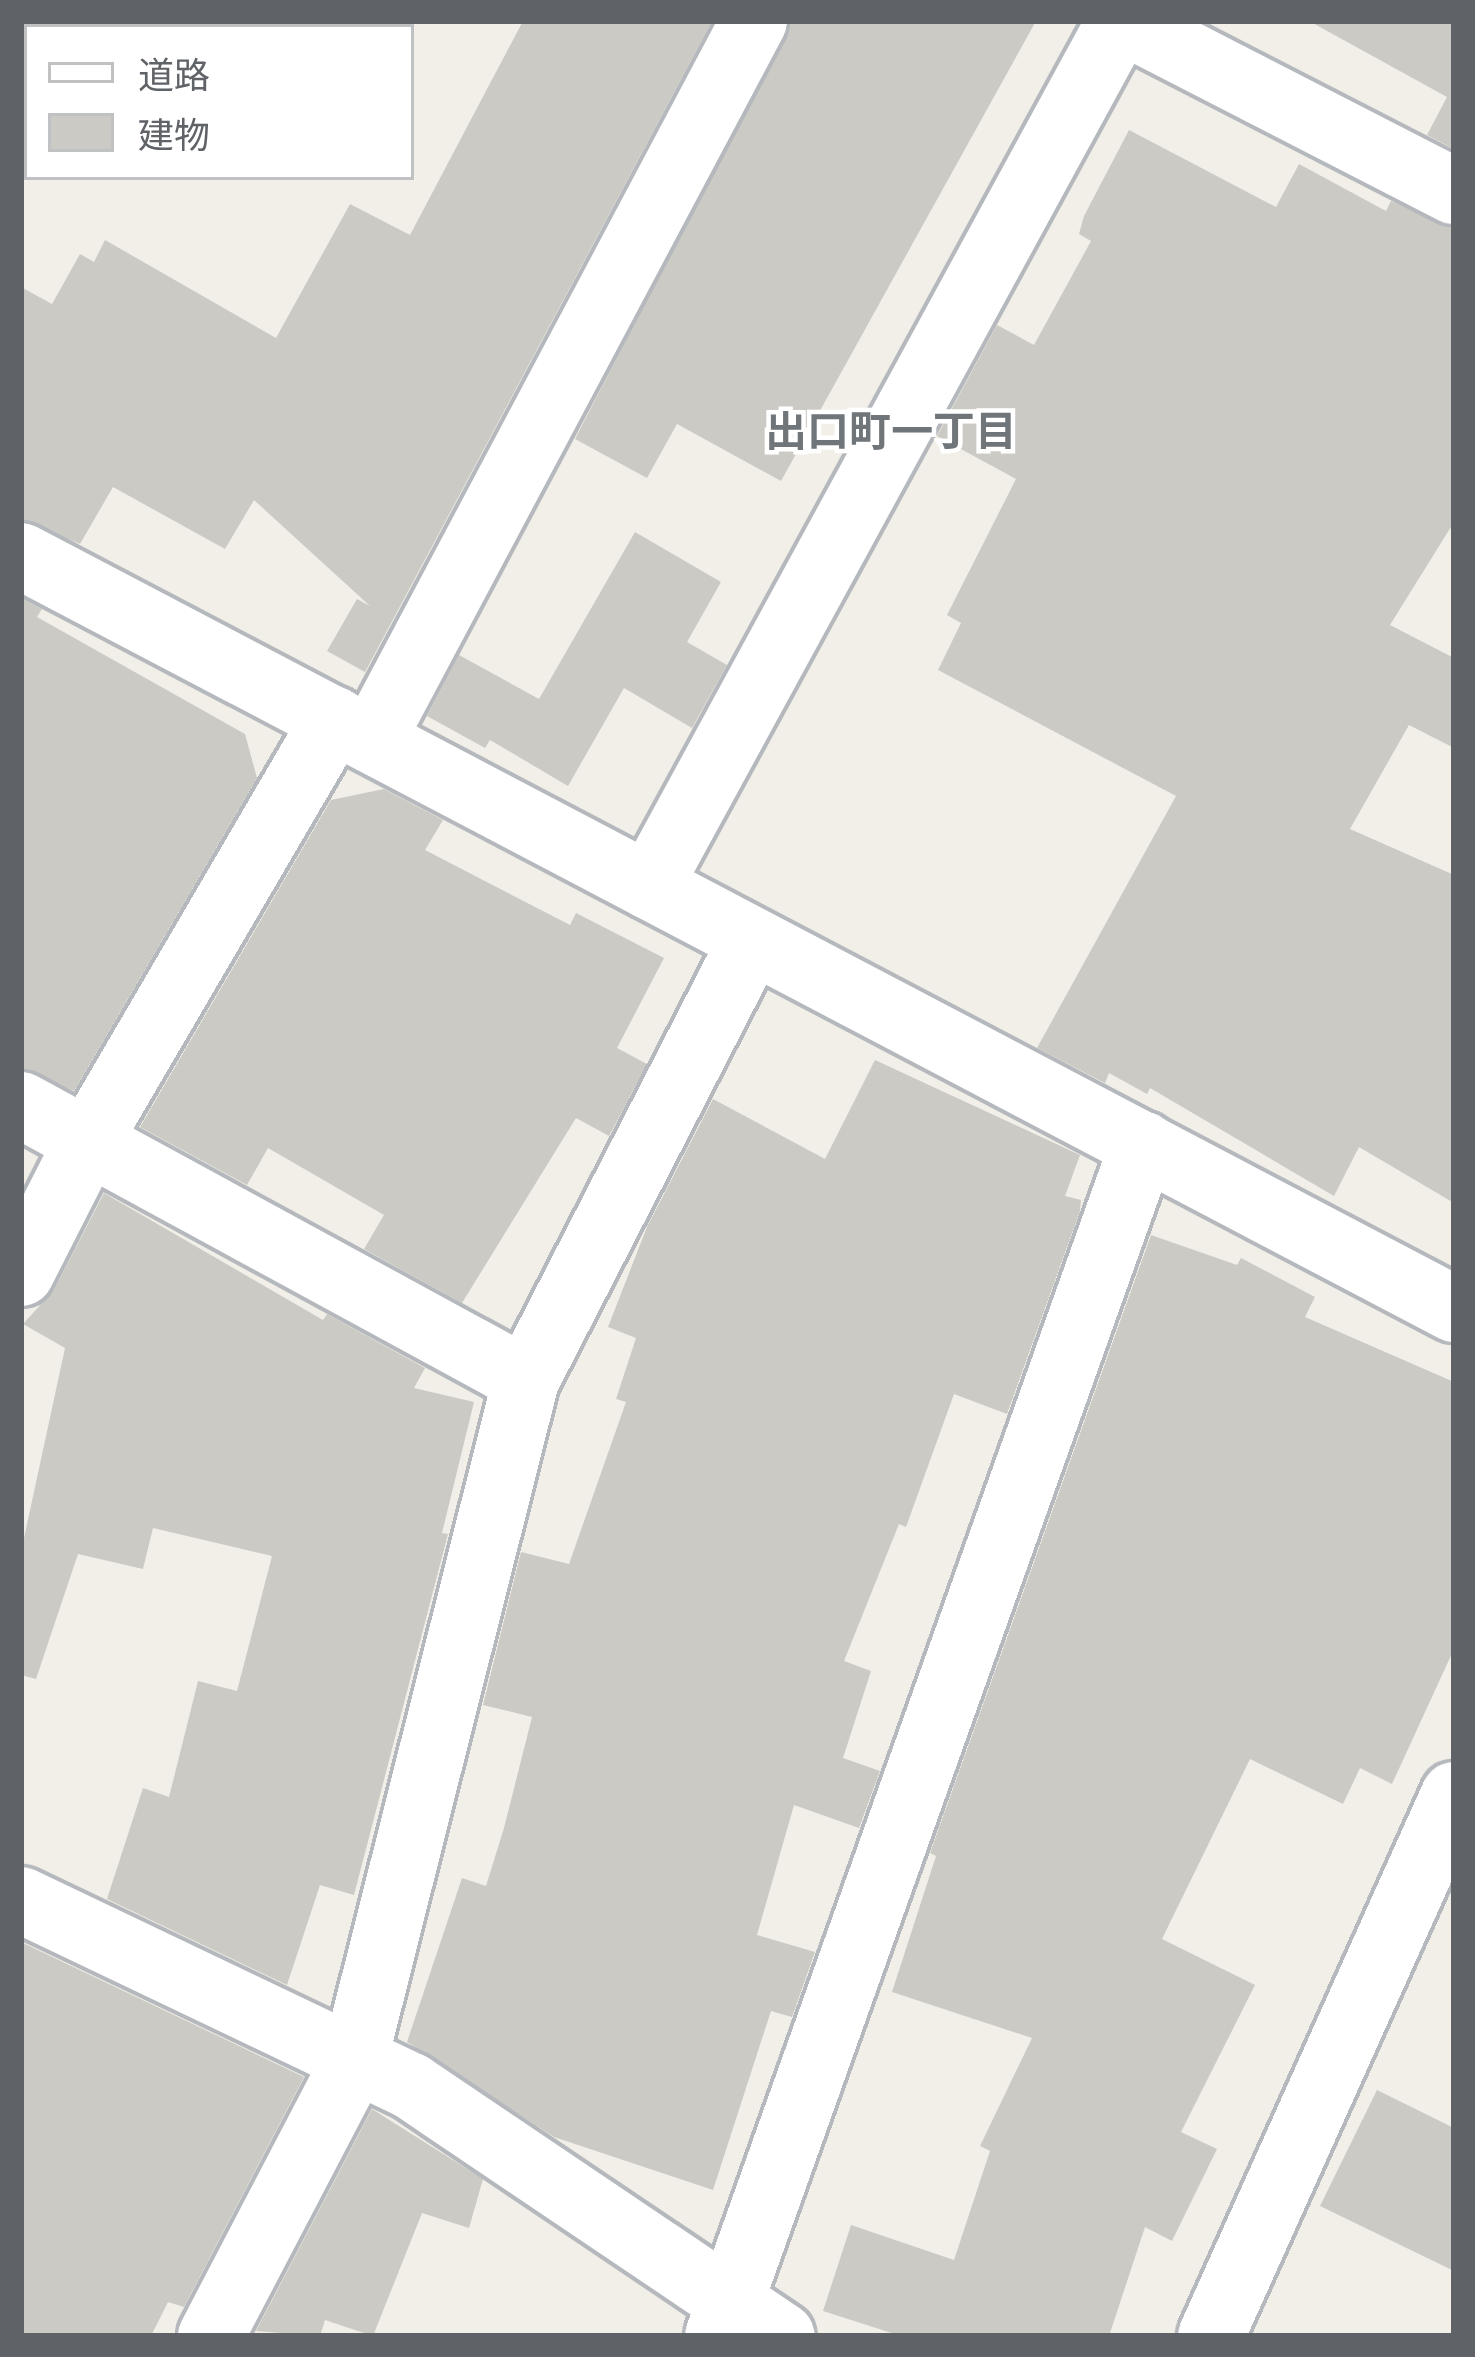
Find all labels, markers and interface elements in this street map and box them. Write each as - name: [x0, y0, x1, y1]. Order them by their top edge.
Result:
- legend: [24, 24, 414, 180]
- text: 道路: [138, 52, 210, 96]
- text: 建物: [138, 112, 210, 156]
- district label: 出口町一丁目: [765, 405, 1017, 455]

